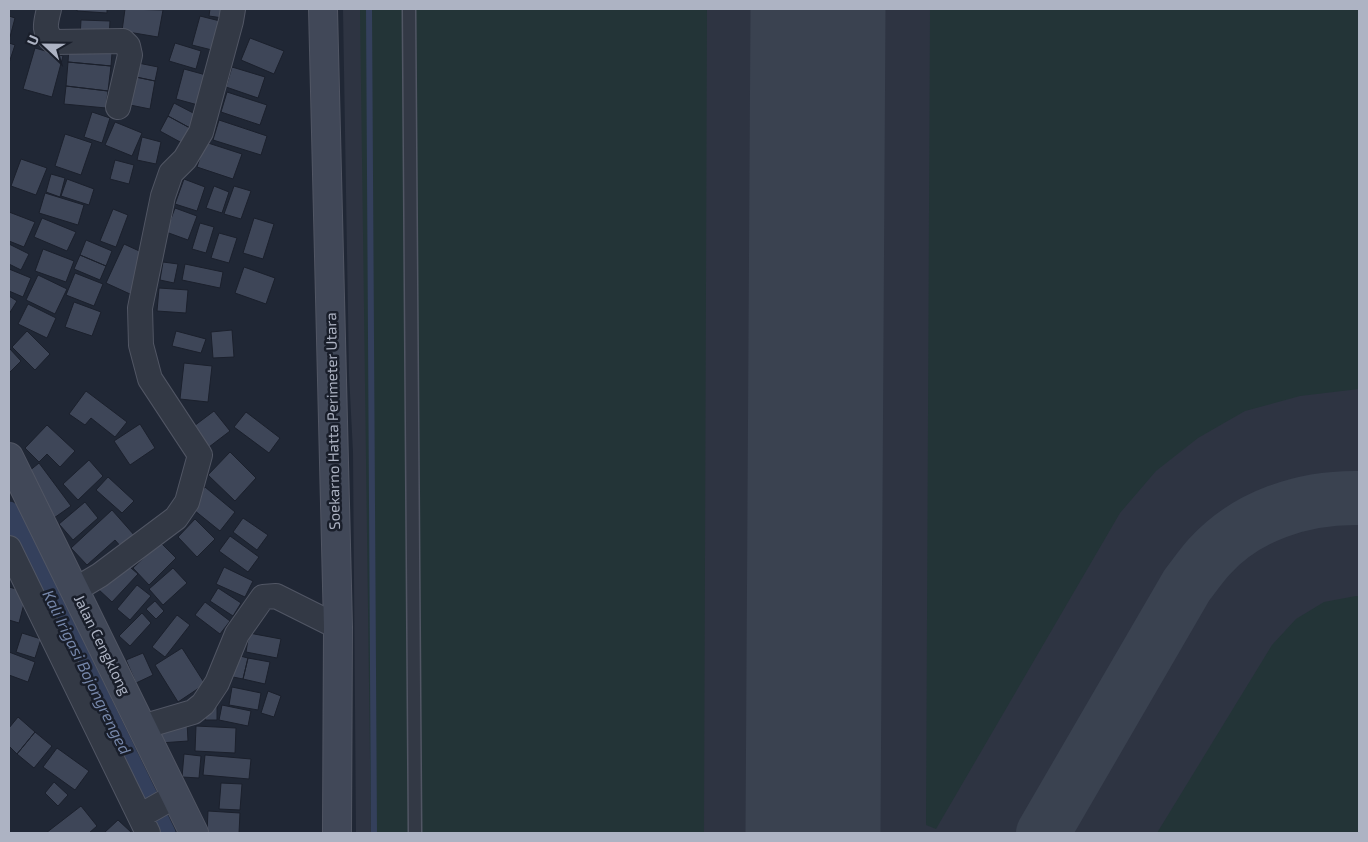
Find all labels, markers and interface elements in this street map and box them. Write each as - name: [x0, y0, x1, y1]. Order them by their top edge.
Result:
- north arrow: [20, 20, 70, 70]
- text: U: [23, 32, 42, 48]
- street label: Soekarno Hatta Perimeter Utara: [321, 312, 343, 530]
- water label: Kali Irigasi Bojongrenged: [38, 587, 136, 757]
- street label: Jalan Cengklong: [71, 591, 135, 698]

